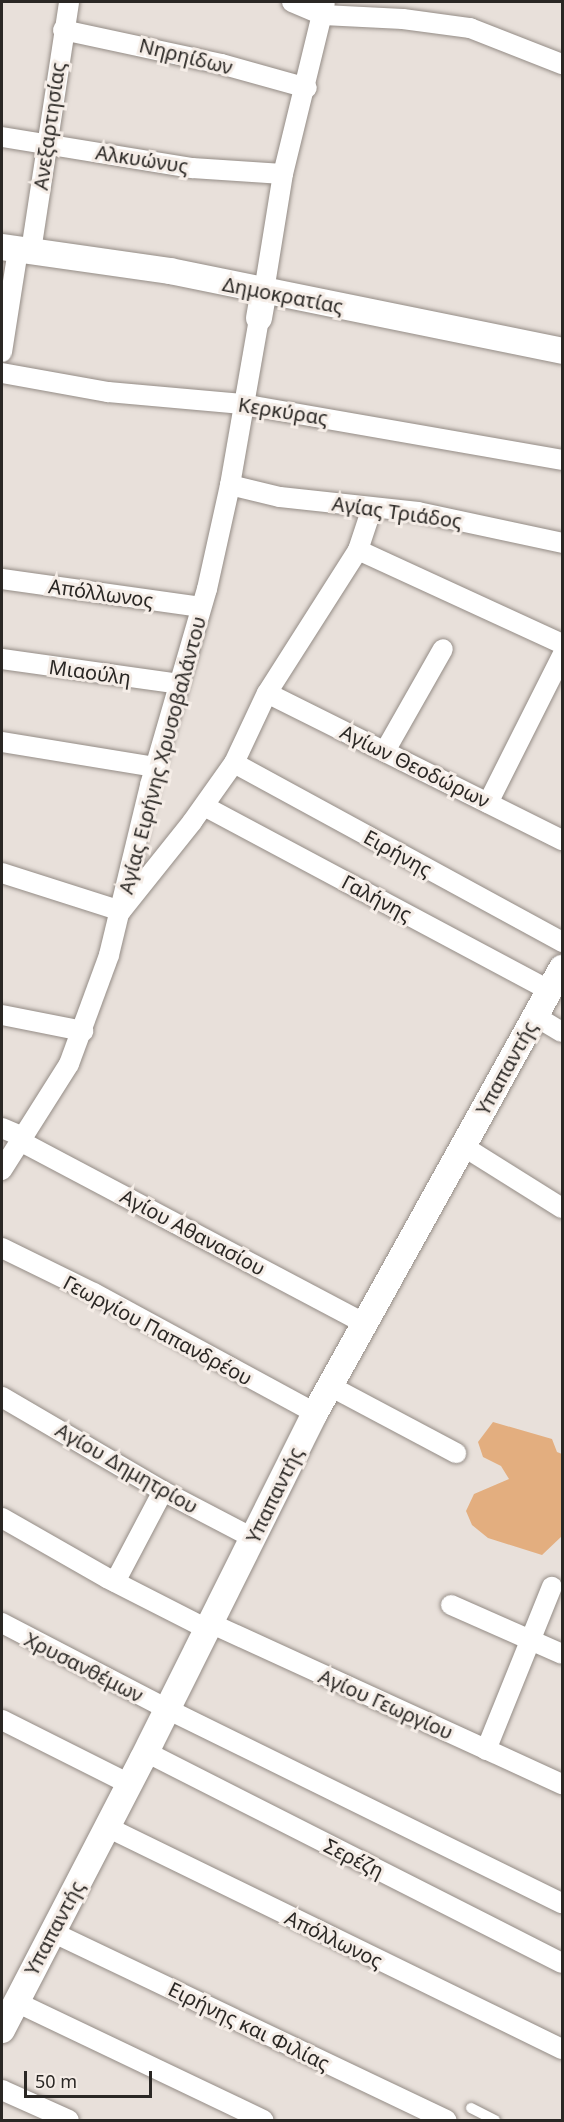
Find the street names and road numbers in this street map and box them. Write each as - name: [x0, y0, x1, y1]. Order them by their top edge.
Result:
- street label: Νηρηίδων: [137, 33, 235, 79]
- street label: Ανεξαρτησίας: [28, 61, 70, 191]
- street label: Αλκυώνυς: [94, 140, 190, 178]
- street label: Δημοκρατίας: [221, 272, 345, 318]
- street label: Κερκύρας: [236, 392, 330, 430]
- street label: Αγίας Τριάδος: [331, 491, 463, 533]
- street label: Απόλλωνος: [47, 574, 155, 612]
- street label: Αγίας Ειρήνης Χρυσοβαλάντου: [113, 614, 211, 896]
- street label: Μιαούλη: [47, 654, 133, 690]
- street label: Αγίων Θεοδώρων: [336, 719, 494, 813]
- street label: Ειρήνης: [360, 825, 436, 881]
- street label: Γαλήνης: [338, 870, 416, 926]
- street label: Υπαπαντής: [470, 1017, 542, 1119]
- street label: Αγίου Αθανασίου: [116, 1184, 270, 1280]
- street label: Γεωργίου Παπανδρέου: [59, 1270, 257, 1390]
- street label: Αγίου Δημητρίου: [52, 1418, 202, 1518]
- street label: Υπαπαντής: [240, 1443, 308, 1547]
- street label: Χρυσανθέμων: [21, 1627, 147, 1707]
- street label: Αγίου Γεωργίου: [315, 1664, 457, 1744]
- street label: Σερέζη: [320, 1833, 388, 1883]
- street label: Υπαπαντής: [19, 1877, 89, 1979]
- street label: Απόλλωνος: [281, 1905, 387, 1973]
- street label: Ειρήνης και Φιλίας: [164, 1977, 334, 2075]

